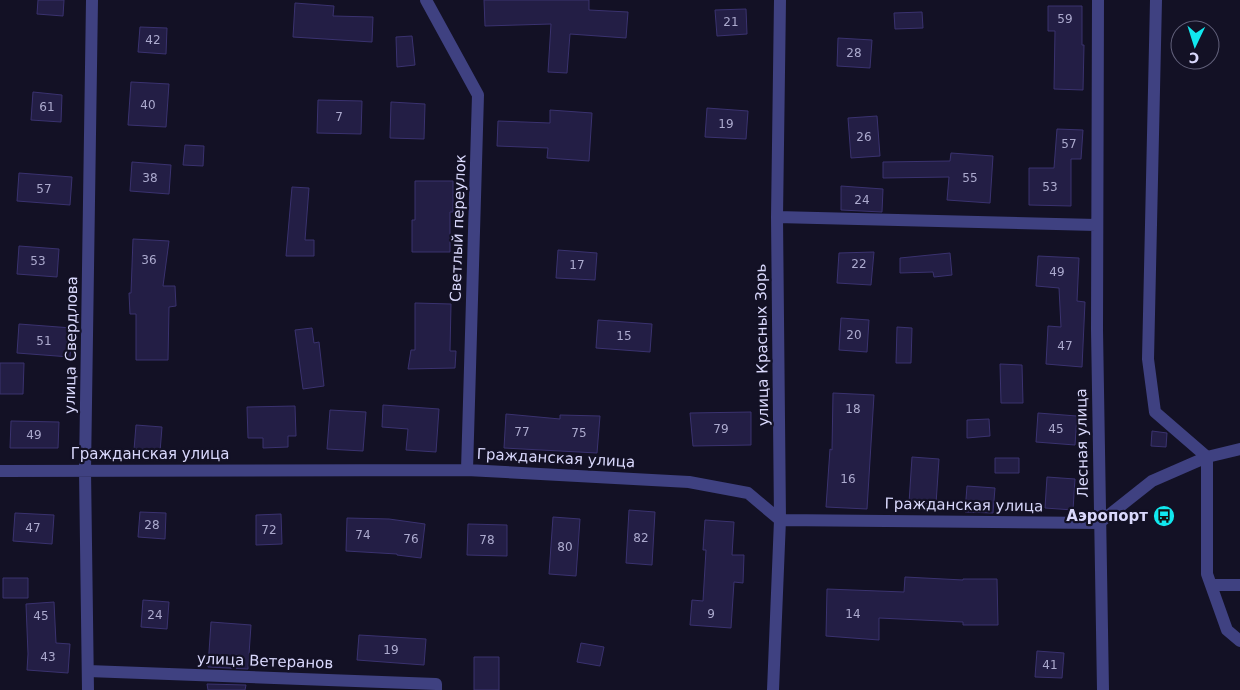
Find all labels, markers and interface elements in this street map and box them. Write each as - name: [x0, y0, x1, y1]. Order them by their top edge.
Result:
- house number: 59: [1057, 12, 1073, 26]
- house number: 21: [723, 15, 739, 29]
- north arrow: [1170, 20, 1220, 70]
- house number: 42: [145, 33, 161, 47]
- house number: 28: [846, 46, 862, 60]
- text: С: [1188, 50, 1200, 66]
- house number: 40: [140, 98, 156, 112]
- house number: 61: [39, 100, 55, 114]
- house number: 7: [335, 110, 343, 124]
- house number: 19: [718, 117, 734, 131]
- house number: 26: [856, 130, 872, 144]
- house number: 57: [1061, 137, 1077, 151]
- street label: Светлый переулок: [446, 154, 470, 302]
- house number: 38: [142, 171, 158, 185]
- house number: 55: [962, 171, 978, 185]
- house number: 53: [1042, 180, 1058, 194]
- house number: 57: [36, 182, 52, 196]
- house number: 24: [854, 193, 870, 207]
- house number: 36: [141, 253, 157, 267]
- house number: 53: [30, 254, 46, 268]
- house number: 22: [851, 257, 867, 271]
- house number: 17: [569, 258, 585, 272]
- street label: улица Красных Зорь: [752, 264, 772, 426]
- house number: 49: [1049, 265, 1065, 279]
- street label: улица Свердлова: [61, 276, 81, 414]
- house number: 20: [846, 328, 862, 342]
- house number: 15: [616, 329, 632, 343]
- house number: 51: [36, 334, 52, 348]
- house number: 47: [1057, 339, 1073, 353]
- street label: Лесная улица: [1072, 388, 1092, 498]
- house number: 18: [845, 402, 861, 416]
- house number: 79: [713, 422, 729, 436]
- house number: 45: [1048, 422, 1064, 436]
- house number: 77: [514, 425, 530, 439]
- house number: 75: [571, 426, 587, 440]
- house number: 49: [26, 428, 42, 442]
- street label: Гражданская улица: [71, 445, 229, 463]
- street label: Гражданская улица: [476, 445, 636, 471]
- house number: 16: [840, 472, 856, 486]
- street label: Гражданская улица: [885, 495, 1043, 515]
- bus stop icon: Аэропорт: [1152, 504, 1176, 528]
- place label: Аэропорт: [1066, 507, 1148, 525]
- house number: 28: [144, 518, 160, 532]
- house number: 47: [25, 521, 41, 535]
- house number: 72: [261, 523, 277, 537]
- house number: 74: [355, 528, 371, 542]
- house number: 82: [633, 531, 649, 545]
- house number: 76: [403, 532, 419, 546]
- house number: 78: [479, 533, 495, 547]
- house number: 80: [557, 540, 573, 554]
- house number: 9: [707, 607, 715, 621]
- house number: 14: [845, 607, 861, 621]
- house number: 24: [147, 608, 163, 622]
- house number: 45: [33, 609, 49, 623]
- house number: 19: [383, 643, 399, 657]
- house number: 43: [40, 650, 56, 664]
- street label: улица Ветеранов: [197, 650, 333, 672]
- house number: 41: [1042, 658, 1058, 672]

